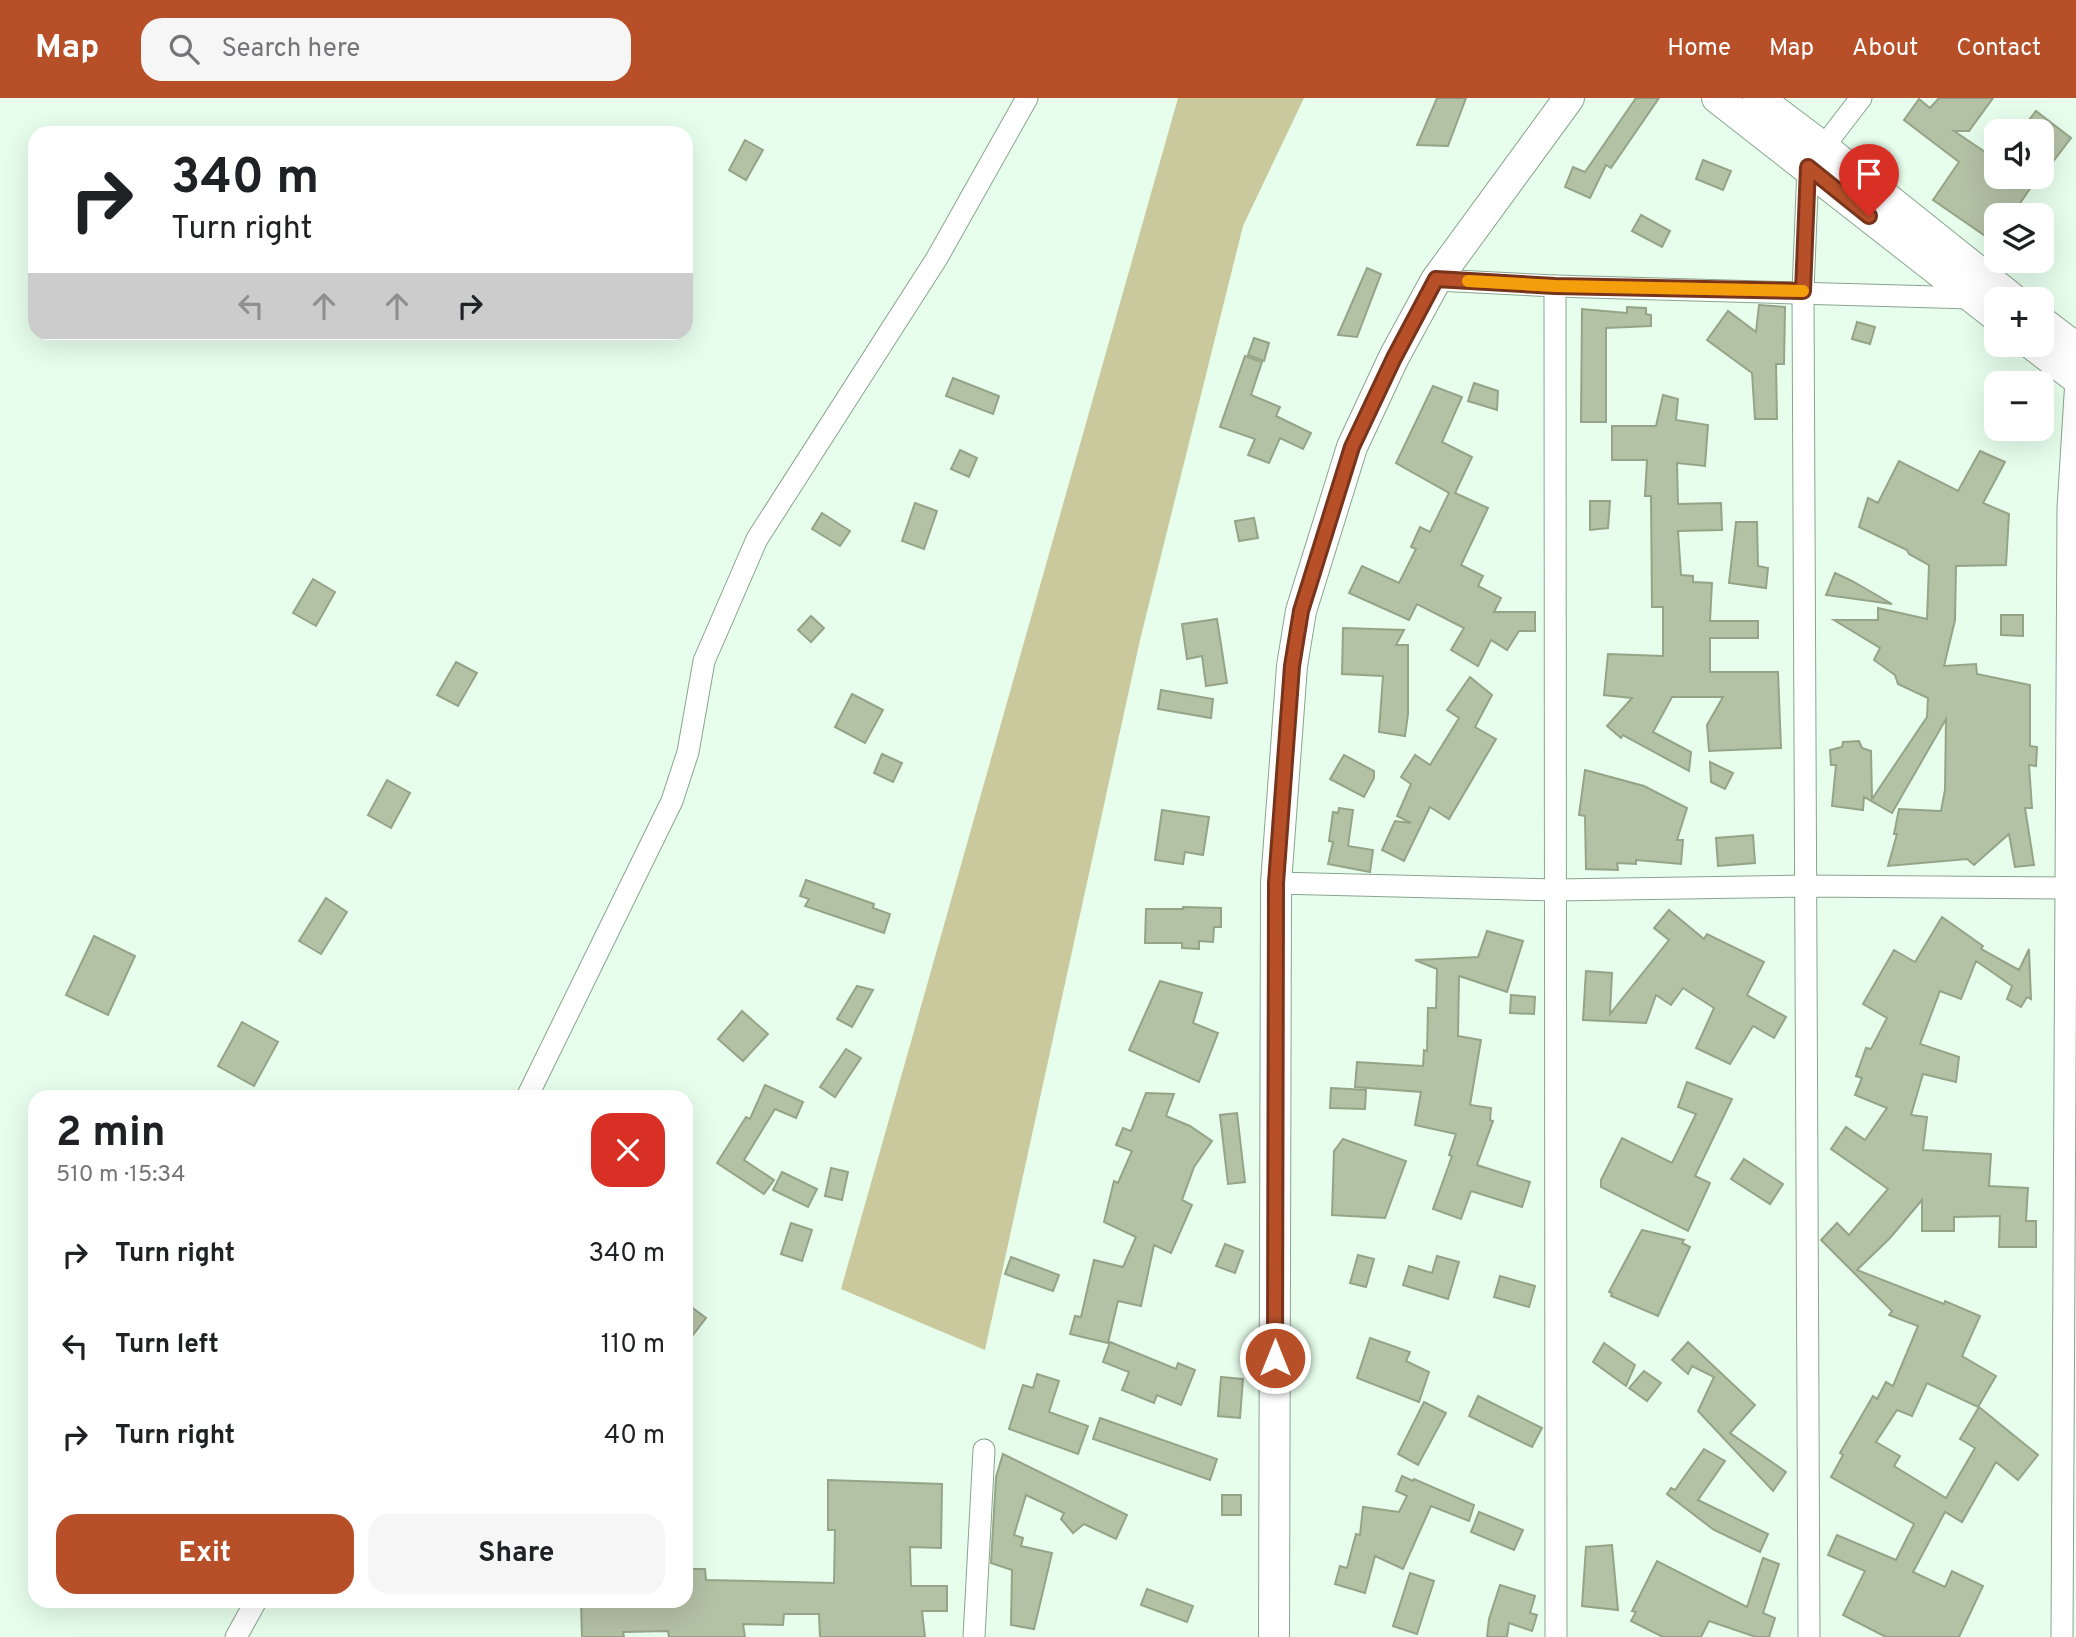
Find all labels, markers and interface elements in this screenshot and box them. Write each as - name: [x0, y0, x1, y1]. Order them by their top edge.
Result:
- search box: [141, 18, 631, 81]
- text: Map: [35, 28, 99, 70]
- icon: search: [165, 30, 203, 68]
- text: Search here: [221, 33, 360, 66]
- text: Home: [1667, 34, 1731, 64]
- text: Map: [1769, 34, 1814, 64]
- text: About: [1852, 34, 1918, 64]
- text: Contact: [1956, 34, 2041, 64]
- map controls: [1984, 119, 2054, 441]
- button: sound: [1984, 119, 2054, 189]
- pin: [1839, 144, 1899, 216]
- text: 340 m: [171, 149, 319, 211]
- icon: right: [56, 154, 147, 245]
- icon: arrive: [1850, 155, 1888, 193]
- button: layers: [1984, 203, 2054, 273]
- text: Turn right: [171, 210, 313, 250]
- icon: left: [232, 287, 270, 325]
- icon: ahead: [305, 287, 343, 325]
- icon: ahead: [378, 287, 416, 325]
- icon: right: [451, 287, 489, 325]
- button: +: [1984, 287, 2054, 357]
- button: −: [1984, 371, 2054, 441]
- text: 2 min: [56, 1108, 166, 1161]
- button: close: [591, 1113, 665, 1187]
- text: 510 m · 15:34: [56, 1161, 186, 1190]
- icon: right: [56, 1236, 94, 1274]
- text: Turn right: [115, 1238, 235, 1271]
- text: 340 m: [588, 1238, 665, 1271]
- position arrow: [1238, 1321, 1312, 1395]
- icon: left: [56, 1327, 94, 1365]
- text: Turn left: [115, 1329, 219, 1362]
- text: 110 m: [601, 1329, 665, 1362]
- icon: right: [56, 1418, 94, 1456]
- text: Turn right: [115, 1420, 235, 1453]
- text: 40 m: [604, 1420, 665, 1453]
- button: Exit: [56, 1514, 354, 1594]
- button: Share: [368, 1514, 665, 1594]

